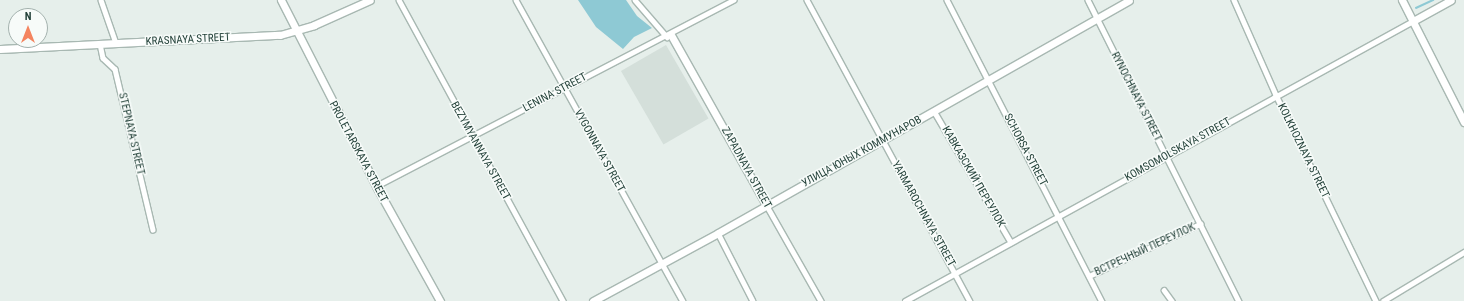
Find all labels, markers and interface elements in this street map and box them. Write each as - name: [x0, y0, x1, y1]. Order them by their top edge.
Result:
- north arrow: [8, 8, 48, 48]
- text: N: [25, 10, 31, 23]
- street label: KRASNAYA STREET: [145, 31, 231, 49]
- street label: RYNOCHNAYA STREET: [1108, 50, 1164, 144]
- street label: LENINA STREET: [521, 71, 589, 115]
- street label: STEPNAYA STREET: [115, 92, 147, 176]
- street label: PROLETARSKAYA STREET: [326, 99, 390, 205]
- street label: BEZYMYANNAYA STREET: [447, 99, 513, 203]
- street label: KOLKHOZNAYA STREET: [1274, 102, 1332, 200]
- street label: VYGONNAYA STREET: [571, 107, 627, 195]
- street label: SCHORSA STREET: [1000, 112, 1050, 188]
- street label: УЛИЦА ЮНЫХ КОММУНАРОВ: [800, 114, 924, 190]
- street label: KOMSOMOLSKAYA STREET: [1123, 115, 1233, 185]
- street label: КАВКАЗСКИЙ ПЕРЕУЛОК: [939, 124, 1007, 230]
- street label: ZAPADNAYA STREET: [718, 125, 774, 211]
- street label: YARMAROCHNAYA STREET: [888, 159, 958, 269]
- street label: ВСТРЕЧНЫЙ ПЕРЕУЛОК: [1093, 221, 1197, 279]

